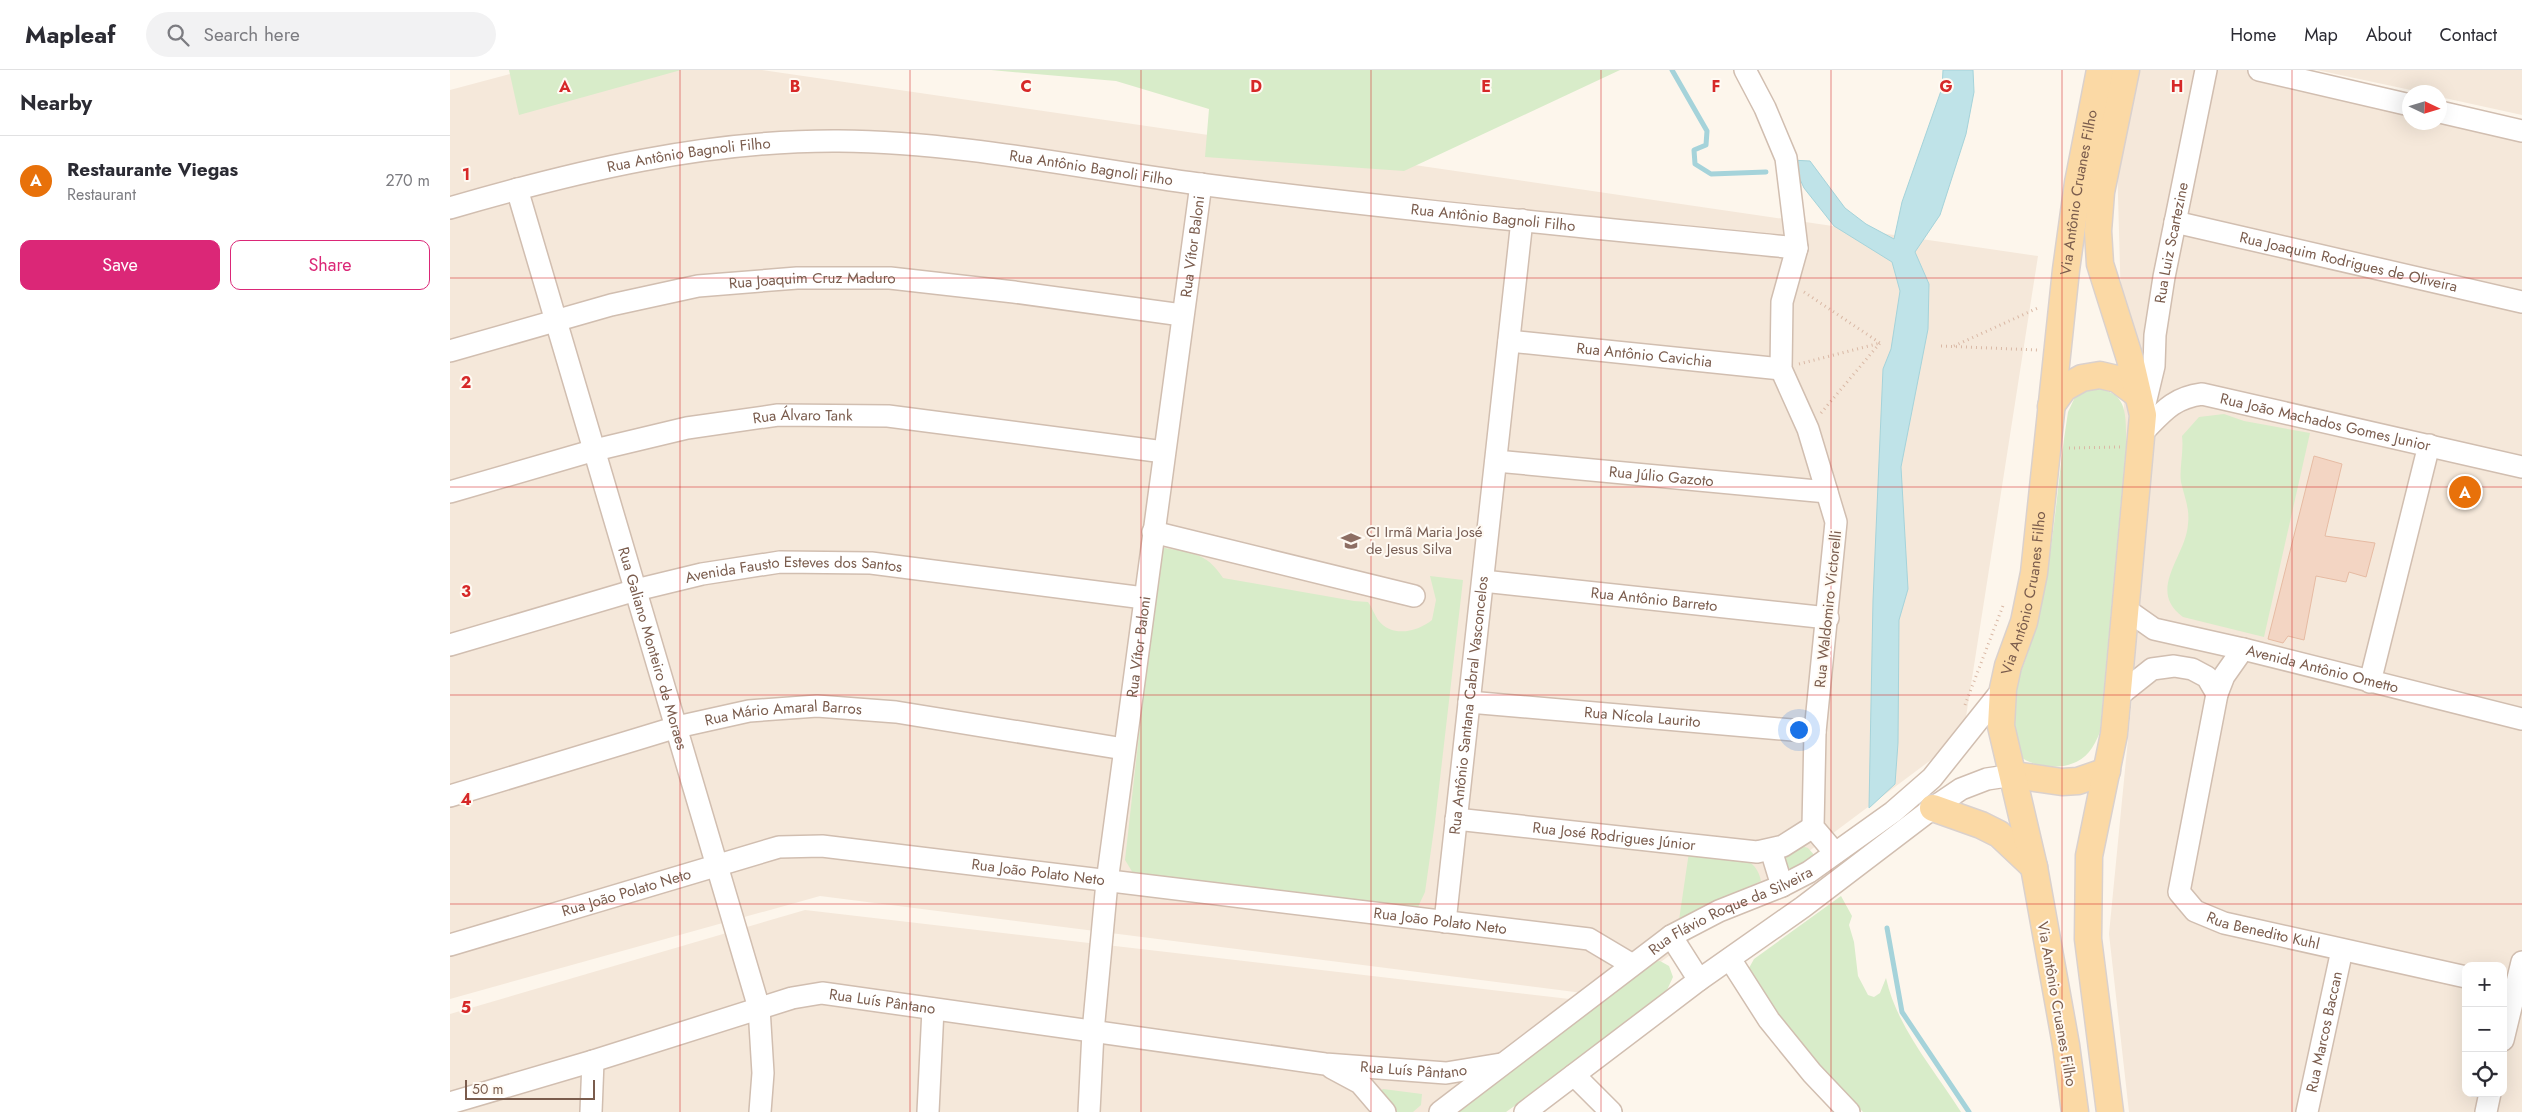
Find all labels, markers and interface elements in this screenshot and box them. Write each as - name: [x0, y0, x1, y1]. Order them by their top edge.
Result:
- search box: [146, 12, 496, 57]
- text: Mapleaf: [25, 17, 116, 52]
- icon: search: [164, 21, 192, 49]
- text: Search here: [204, 21, 300, 48]
- text: Home: [2230, 22, 2276, 48]
- text: Map: [2304, 22, 2338, 48]
- text: About: [2366, 22, 2411, 48]
- text: Contact: [2439, 22, 2497, 48]
- text: A: [558, 75, 571, 98]
- text: B: [790, 75, 800, 98]
- text: C: [1020, 75, 1032, 98]
- text: D: [1250, 75, 1262, 98]
- text: E: [1481, 75, 1491, 98]
- text: F: [1712, 75, 1720, 98]
- text: G: [1939, 75, 1953, 98]
- text: H: [2171, 75, 2183, 98]
- north arrow: [2402, 85, 2447, 130]
- text: Nearby: [20, 88, 92, 118]
- street label: Via Antônio Cruanes Filho: [2055, 108, 2103, 276]
- street label: Rua Antônio Bagnoli Filho: [605, 132, 771, 178]
- street label: Rua Antônio Bagnoli Filho: [1008, 145, 1175, 191]
- text: Restaurante Viegas: [67, 156, 238, 183]
- text: 1: [462, 163, 470, 186]
- text: A: [30, 169, 42, 192]
- text: 270 m: [386, 169, 430, 192]
- street label: Rua Luiz Scartezine: [2149, 180, 2194, 305]
- text: Restaurant: [67, 183, 136, 206]
- street label: Rua Vítor Baloni: [1175, 194, 1210, 299]
- street label: Rua Antônio Bagnoli Filho: [1410, 198, 1576, 237]
- street label: Rua Joaquim Rodrigues de Oliveira: [2237, 226, 2460, 298]
- button: Save: [20, 240, 220, 290]
- button: Share: [230, 240, 430, 290]
- street label: Rua Joaquim Cruz Maduro: [728, 267, 897, 294]
- street label: Rua Antônio Cavichia: [1575, 337, 1713, 373]
- text: 2: [461, 371, 471, 394]
- street label: Rua João Machados Gomes Junior: [2218, 387, 2434, 457]
- street label: Rua Álvaro Tank: [751, 404, 853, 429]
- street label: Rua Júlio Gazoto: [1608, 461, 1715, 492]
- pin: A: [2449, 473, 2481, 511]
- street label: Via Antônio Cruanes Filho: [1995, 510, 2051, 677]
- place label: CI Irmã Maria José de Jesus Silva: [1366, 521, 1483, 560]
- street label: Rua Waldomiro Victorelli: [1809, 529, 1847, 689]
- school or university icon: CI Irmã Maria José de Jesus Silva: [1340, 530, 1362, 552]
- street label: Rua Galiano Monteiro de Moraes: [612, 544, 693, 752]
- street label: Avenida Fausto Esteves dos Santos: [683, 551, 904, 589]
- street label: Rua Antônio Santana Cabral Vasconcelos: [1444, 575, 1494, 836]
- text: 3: [461, 580, 471, 603]
- street label: Rua Antônio Barreto: [1590, 582, 1719, 617]
- street label: Rua Vítor Baloni: [1121, 595, 1156, 699]
- street label: Avenida Antônio Ometto: [2244, 639, 2401, 699]
- street label: Rua Mário Amaral Barros: [703, 695, 863, 732]
- street label: Rua Nícola Laurito: [1583, 701, 1702, 733]
- your location: [1786, 717, 1812, 743]
- text: 4: [460, 788, 472, 811]
- street label: Rua José Rodrigues Júnior: [1531, 816, 1697, 856]
- street label: Rua João Polato Neto: [970, 853, 1106, 891]
- street label: Rua Flávio Roque da Silveira: [1644, 861, 1817, 960]
- street label: Rua João Polato Neto: [559, 863, 694, 922]
- street label: Rua João Polato Neto: [1372, 902, 1508, 940]
- street label: Rua Benedito Kuhl: [2203, 906, 2322, 955]
- street label: Via Antônio Cruanes Filho: [2032, 920, 2082, 1088]
- map controls: [2462, 962, 2507, 1097]
- button: +: [2462, 962, 2507, 1007]
- street label: Rua Marcos Baccan: [2301, 969, 2348, 1094]
- street label: Rua Luís Pântano: [828, 983, 937, 1020]
- text: 5: [461, 996, 471, 1019]
- button: −: [2462, 1007, 2507, 1052]
- button: locate: [2462, 1052, 2507, 1097]
- street label: Rua Luís Pântano: [1359, 1056, 1469, 1084]
- scale bar: [465, 1077, 595, 1100]
- text: 50 m: [472, 1079, 503, 1099]

